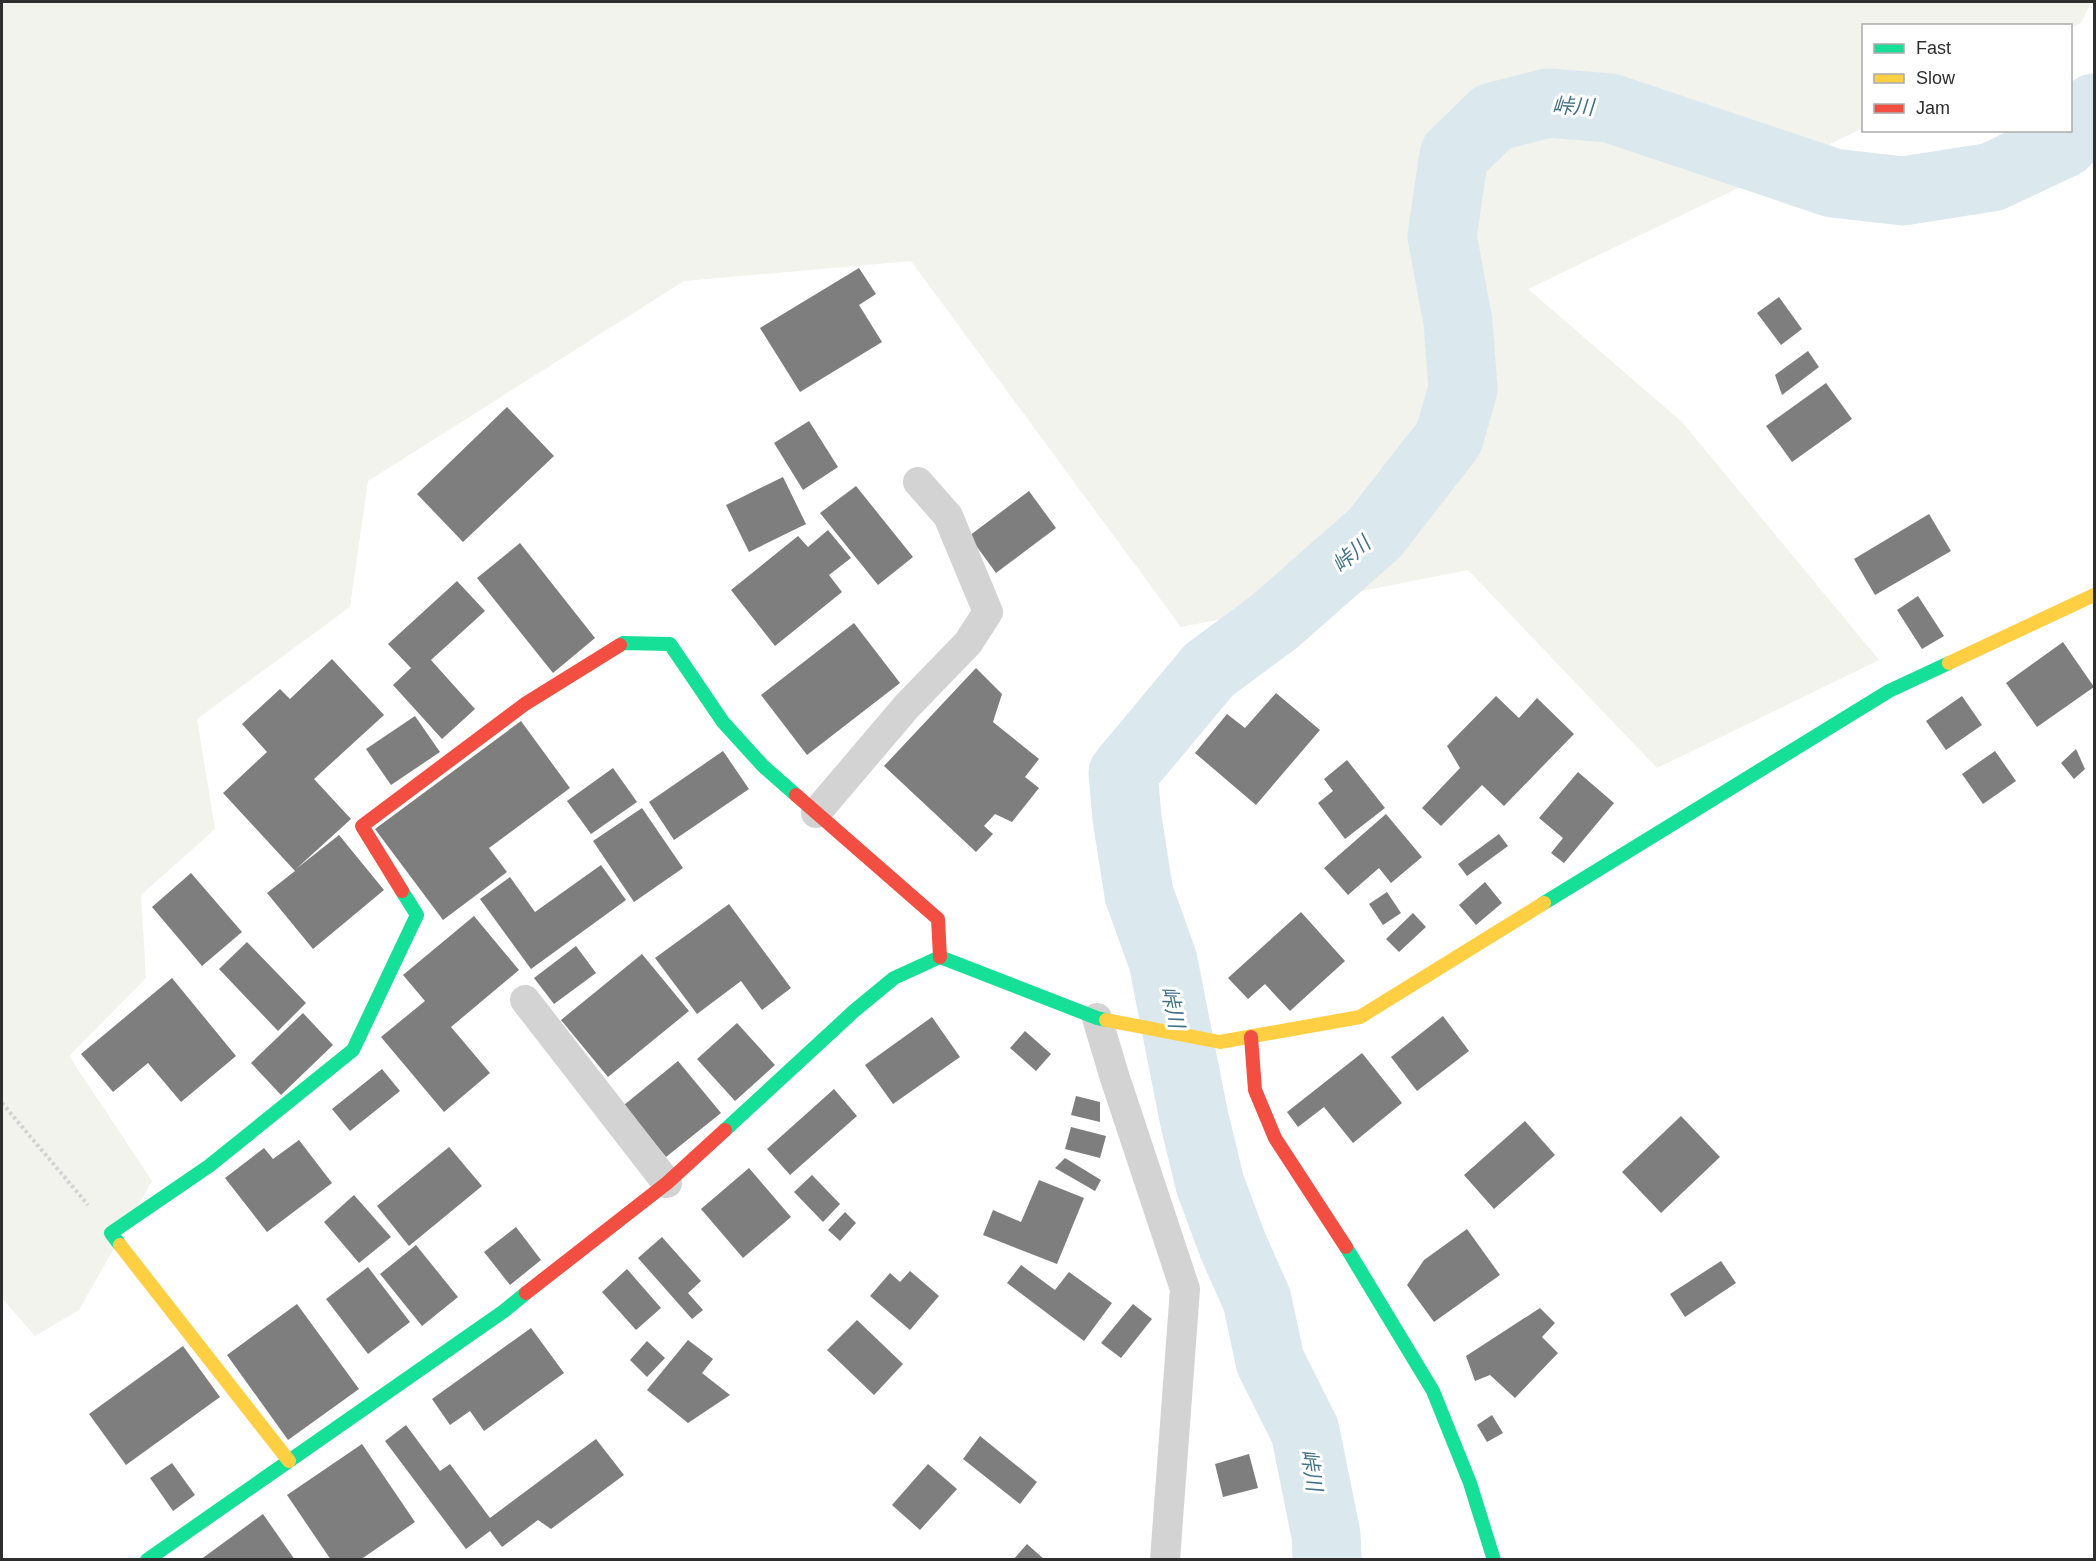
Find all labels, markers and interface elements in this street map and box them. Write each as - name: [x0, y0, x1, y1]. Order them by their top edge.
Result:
- legend: [1862, 24, 2072, 132]
- text: Fast: [1916, 38, 1951, 58]
- text: Slow: [1916, 68, 1956, 88]
- water label: 峠川: [1551, 93, 1597, 119]
- text: Jam: [1916, 98, 1950, 118]
- water label: 峠川: [1328, 530, 1376, 576]
- water label: 峠川: [1157, 984, 1189, 1032]
- water label: 峠川: [1297, 1447, 1327, 1495]

